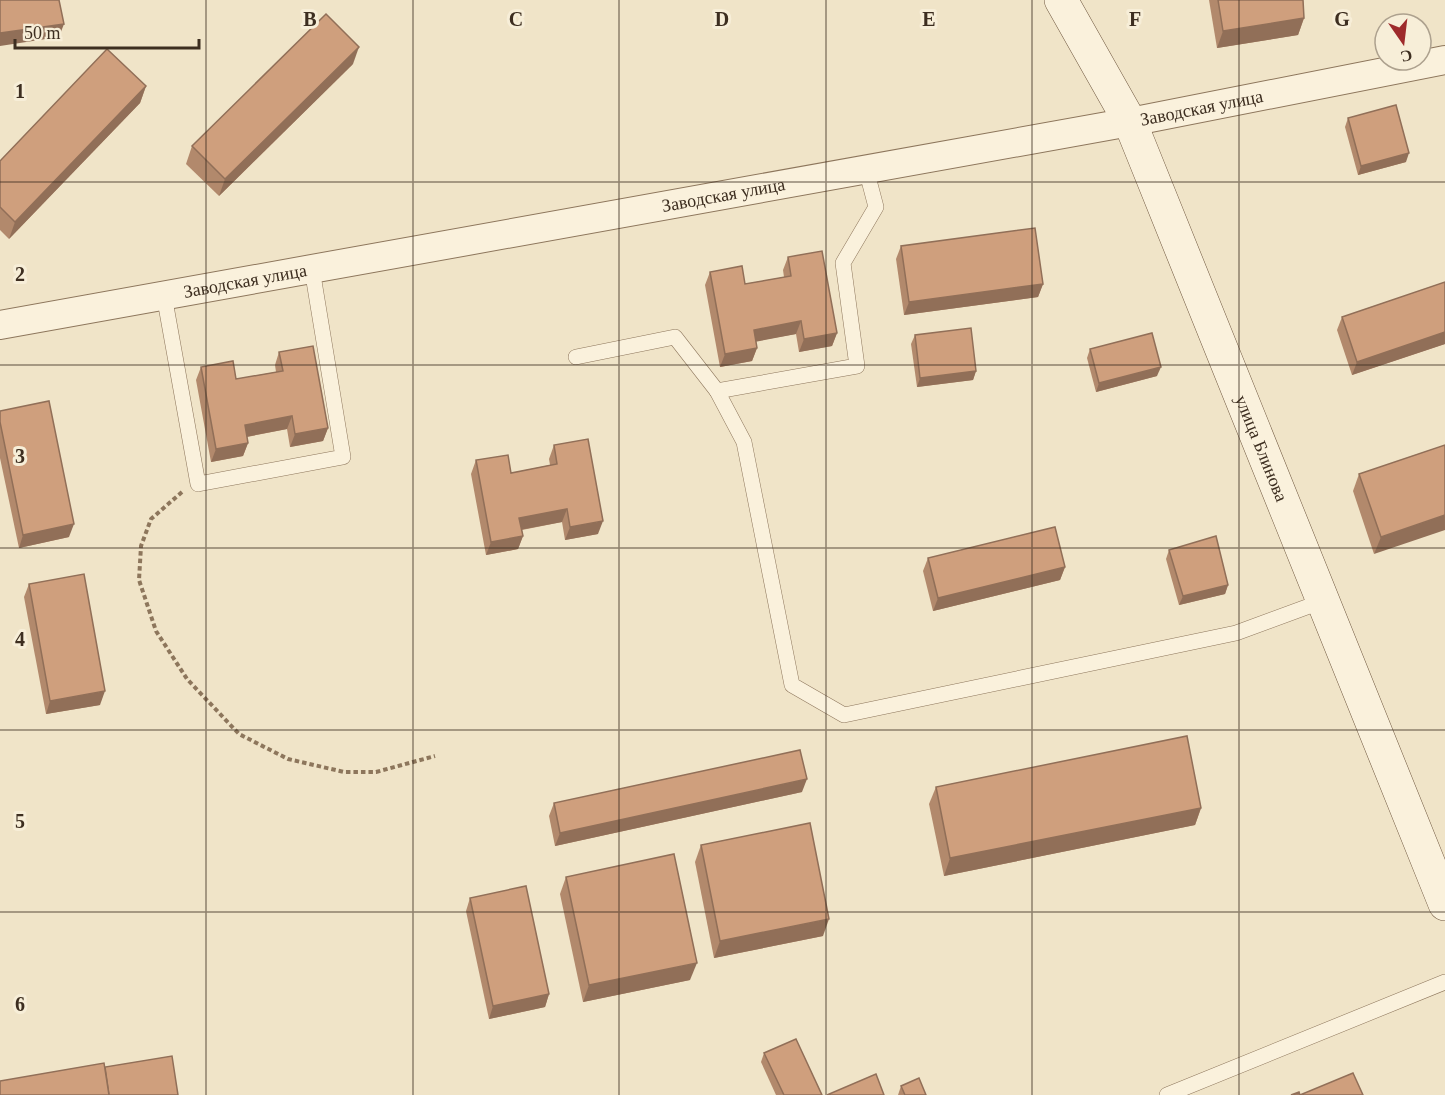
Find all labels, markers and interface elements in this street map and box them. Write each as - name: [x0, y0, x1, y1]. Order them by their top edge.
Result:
- text: B: [303, 8, 317, 30]
- text: C: [509, 8, 523, 30]
- text: D: [715, 8, 729, 30]
- text: E: [922, 8, 936, 30]
- text: F: [1129, 8, 1141, 30]
- text: G: [1334, 8, 1350, 30]
- scale bar: [15, 12, 200, 50]
- north arrow: [1373, 12, 1433, 72]
- text: 50 m: [24, 23, 61, 43]
- text: С: [1399, 46, 1414, 66]
- text: 1: [15, 80, 25, 102]
- street label: Заводская улица: [1138, 86, 1265, 130]
- street label: Заводская улица: [660, 174, 787, 216]
- street label: Заводская улица: [182, 260, 308, 302]
- text: 2: [15, 263, 25, 285]
- street label: улица Блинова: [1231, 392, 1292, 504]
- text: 3: [15, 445, 25, 467]
- text: 4: [15, 628, 25, 650]
- text: 5: [15, 810, 25, 832]
- text: 6: [15, 993, 25, 1015]

